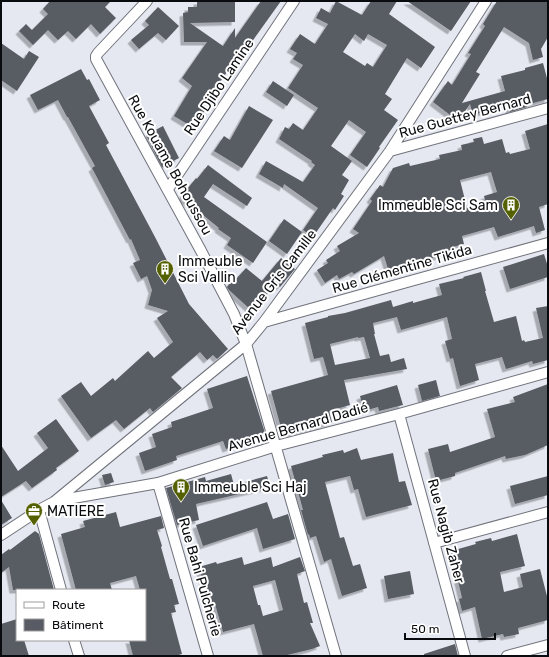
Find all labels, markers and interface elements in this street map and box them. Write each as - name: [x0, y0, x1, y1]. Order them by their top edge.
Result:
- street label: Rue Djibo Lamine: [180, 35, 258, 139]
- street label: Rue Guettey Bernard: [397, 90, 533, 142]
- street label: Rue Kouame Bohoussou: [124, 92, 216, 238]
- building icon: Immeuble Sci Sam: [501, 195, 521, 220]
- place label: Immeuble Sci Sam: [378, 197, 498, 214]
- street label: Avenue Gris Camille: [228, 226, 320, 338]
- street label: Rue Clémentine Tikida: [330, 241, 474, 297]
- place label: Immeuble Sci Vallin: [178, 253, 243, 286]
- building icon: Immeuble Sci Vallin: [155, 259, 175, 284]
- street label: Avenue Bernard Dadié: [226, 399, 370, 455]
- building icon: Immeuble Sci Haj: [171, 477, 191, 502]
- street label: Rue Nagib Zaher: [424, 477, 468, 586]
- place label: Immeuble Sci Haj: [194, 479, 307, 496]
- office icon: MATIERE: [24, 501, 44, 526]
- place label: MATIERE: [47, 503, 105, 520]
- street label: Rue Bahi Pulcherie: [175, 516, 225, 638]
- legend: [16, 589, 146, 641]
- text: Route: [52, 598, 86, 612]
- scale bar: [405, 615, 495, 641]
- text: Bâtiment: [52, 618, 104, 632]
- text: 50 m: [411, 622, 439, 636]

